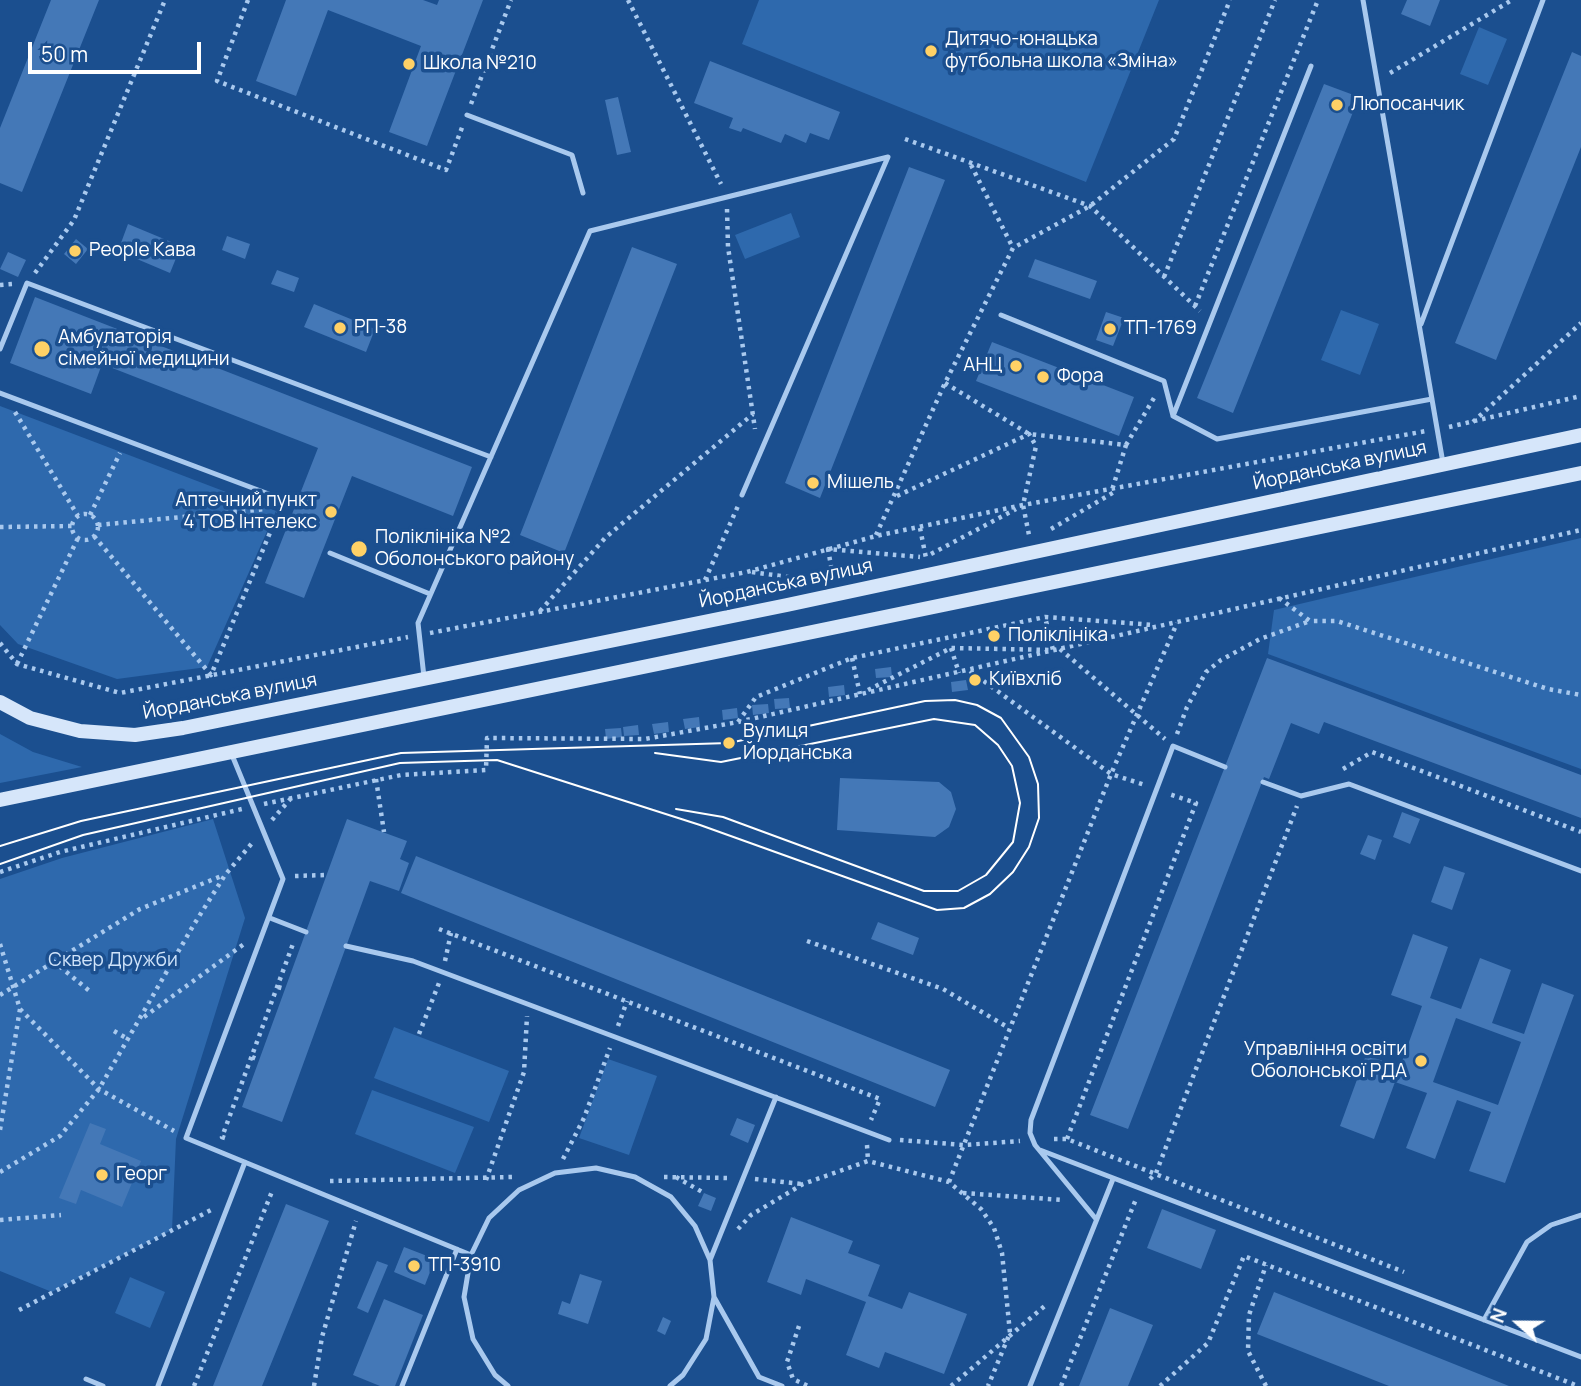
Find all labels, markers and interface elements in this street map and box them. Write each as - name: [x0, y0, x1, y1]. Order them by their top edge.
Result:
- scale bar: [32, 28, 205, 72]
- place label: Дитячо-юнацька футбольна школа «Зміна»: [945, 29, 1178, 73]
- text: 50 m: [41, 40, 88, 68]
- marker: Дитячо-юнацька футбольна школа «Зміна»: [923, 43, 939, 59]
- place label: Школа №210: [423, 53, 537, 75]
- marker: Школа №210: [401, 56, 417, 72]
- place label: Люпосанчик: [1351, 94, 1464, 116]
- marker: Люпосанчик: [1329, 97, 1345, 113]
- place label: People Кава: [89, 240, 196, 262]
- marker: People Кава: [67, 243, 83, 259]
- place label: РП-38: [354, 317, 407, 339]
- place label: ТП-1769: [1124, 318, 1197, 340]
- marker: РП-38: [332, 320, 348, 336]
- marker: ТП-1769: [1102, 321, 1118, 337]
- place label: Амбулаторія сімейної медицини: [58, 327, 229, 371]
- marker: Амбулаторія сімейної медицини: [32, 339, 52, 359]
- place label: АНЦ: [963, 355, 1002, 377]
- marker: АНЦ: [1008, 358, 1024, 374]
- place label: Фора: [1057, 366, 1104, 388]
- marker: Фора: [1035, 369, 1051, 385]
- street label: Йорданська вулиця: [1251, 436, 1429, 496]
- place label: Мішель: [827, 472, 894, 494]
- marker: Мішель: [805, 475, 821, 491]
- place label: Аптечний пункт 4 ТОВ Інтелекс: [175, 490, 317, 534]
- marker: Аптечний пункт 4 ТОВ Інтелекс: [323, 504, 339, 520]
- place label: Поліклініка №2 Оболонського району: [375, 527, 574, 571]
- marker: Поліклініка №2 Оболонського району: [349, 539, 369, 559]
- street label: Йорданська вулиця: [697, 554, 875, 614]
- place label: Поліклініка: [1008, 625, 1108, 647]
- marker: Поліклініка: [986, 628, 1002, 644]
- street label: Йорданська вулиця: [141, 669, 319, 725]
- place label: Київхліб: [989, 669, 1062, 691]
- marker: Київхліб: [967, 672, 983, 688]
- place label: Вулиця Йорданська: [743, 721, 852, 765]
- marker: Вулиця Йорданська: [721, 735, 737, 751]
- park label: Сквер Дружби: [48, 950, 178, 972]
- place label: Управління освіти Оболонської РДА: [1244, 1039, 1407, 1083]
- marker: Управління освіти Оболонської РДА: [1413, 1053, 1429, 1069]
- place label: Георг: [116, 1164, 167, 1186]
- marker: Георг: [94, 1167, 110, 1183]
- place label: ТП-3910: [428, 1255, 501, 1277]
- marker: ТП-3910: [406, 1258, 422, 1274]
- north arrow: [1483, 1288, 1553, 1358]
- text: N: [1484, 1304, 1513, 1327]

